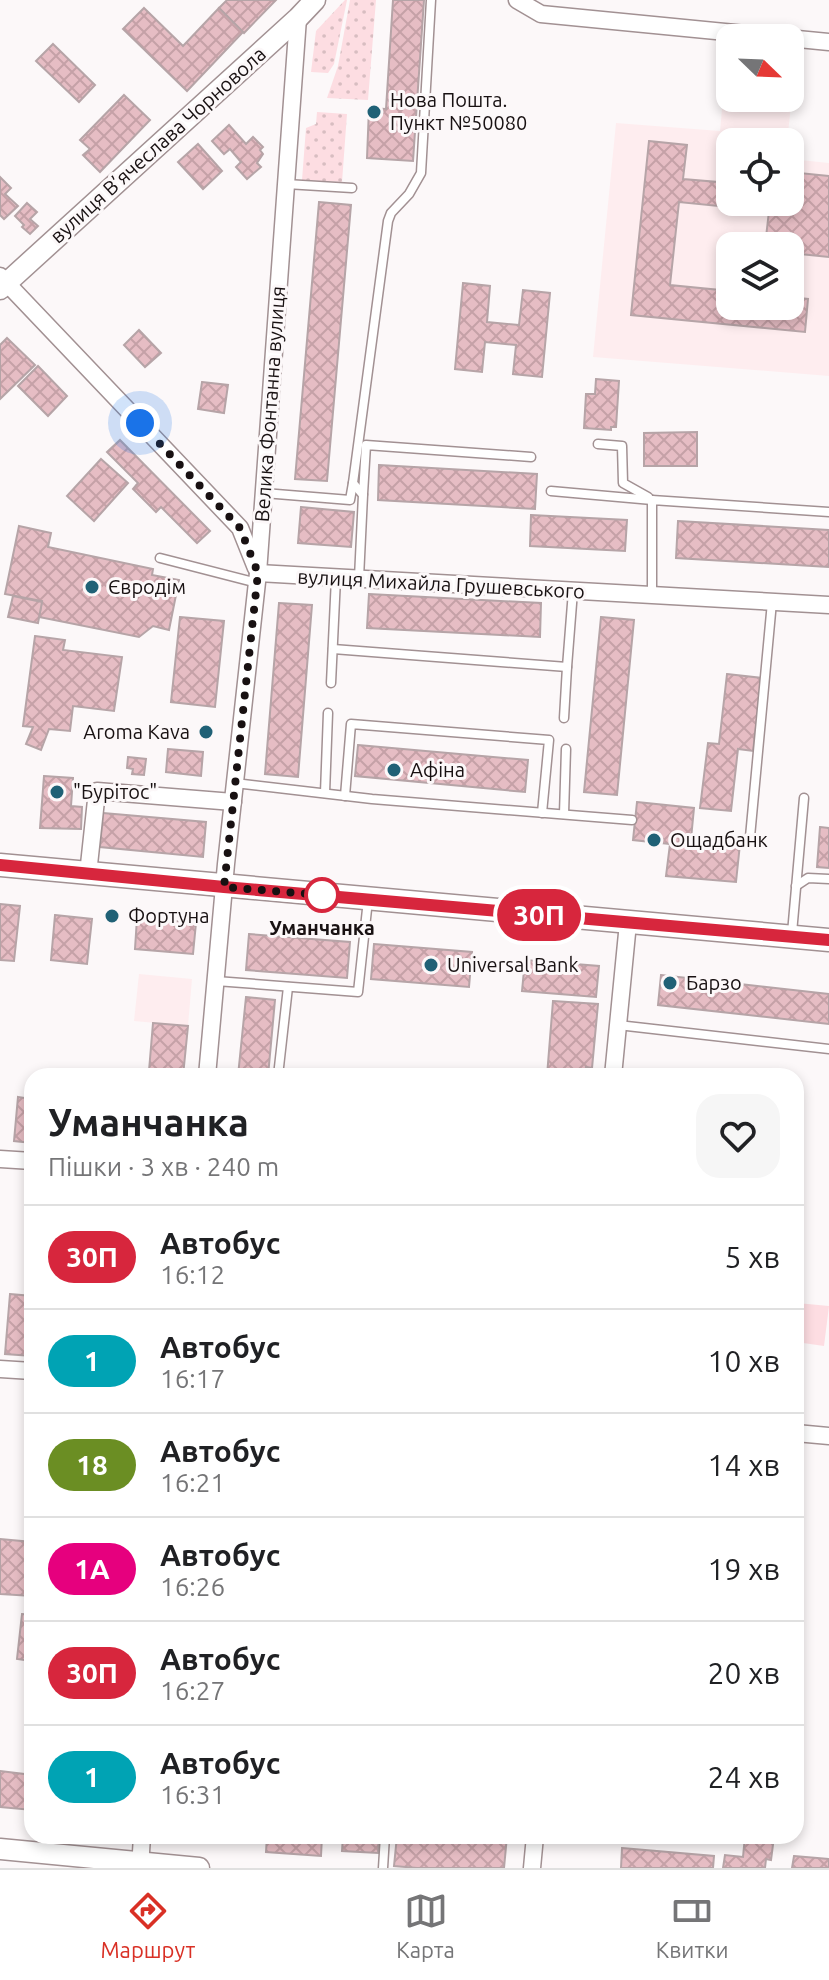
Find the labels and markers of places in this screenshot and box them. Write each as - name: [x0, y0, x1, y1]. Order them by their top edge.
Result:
- place label: Нова Пошта. Пункт №50080: [390, 88, 527, 134]
- marker: Нова Пошта. Пункт №50080: [365, 103, 383, 121]
- place label: Євродім: [108, 575, 186, 598]
- marker: Євродім: [83, 578, 101, 596]
- place label: Aroma Kava: [83, 720, 190, 743]
- marker: Aroma Kava: [197, 723, 215, 741]
- place label: Афіна: [410, 758, 465, 781]
- marker: Афіна: [385, 761, 403, 779]
- place label: "Бурітос": [73, 780, 157, 803]
- marker: "Бурітос": [48, 783, 66, 801]
- place label: Ощадбанк: [670, 828, 768, 851]
- marker: Ощадбанк: [645, 831, 663, 849]
- marker: Уманчанка: [305, 878, 339, 912]
- place label: Фортуна: [128, 904, 210, 927]
- marker: Фортуна: [103, 907, 121, 925]
- place label: Уманчанка: [269, 916, 375, 939]
- place label: Universal Bank: [447, 953, 579, 976]
- marker: Universal Bank: [422, 956, 440, 974]
- place label: Барзо: [686, 971, 742, 994]
- marker: Барзо: [661, 974, 679, 992]

